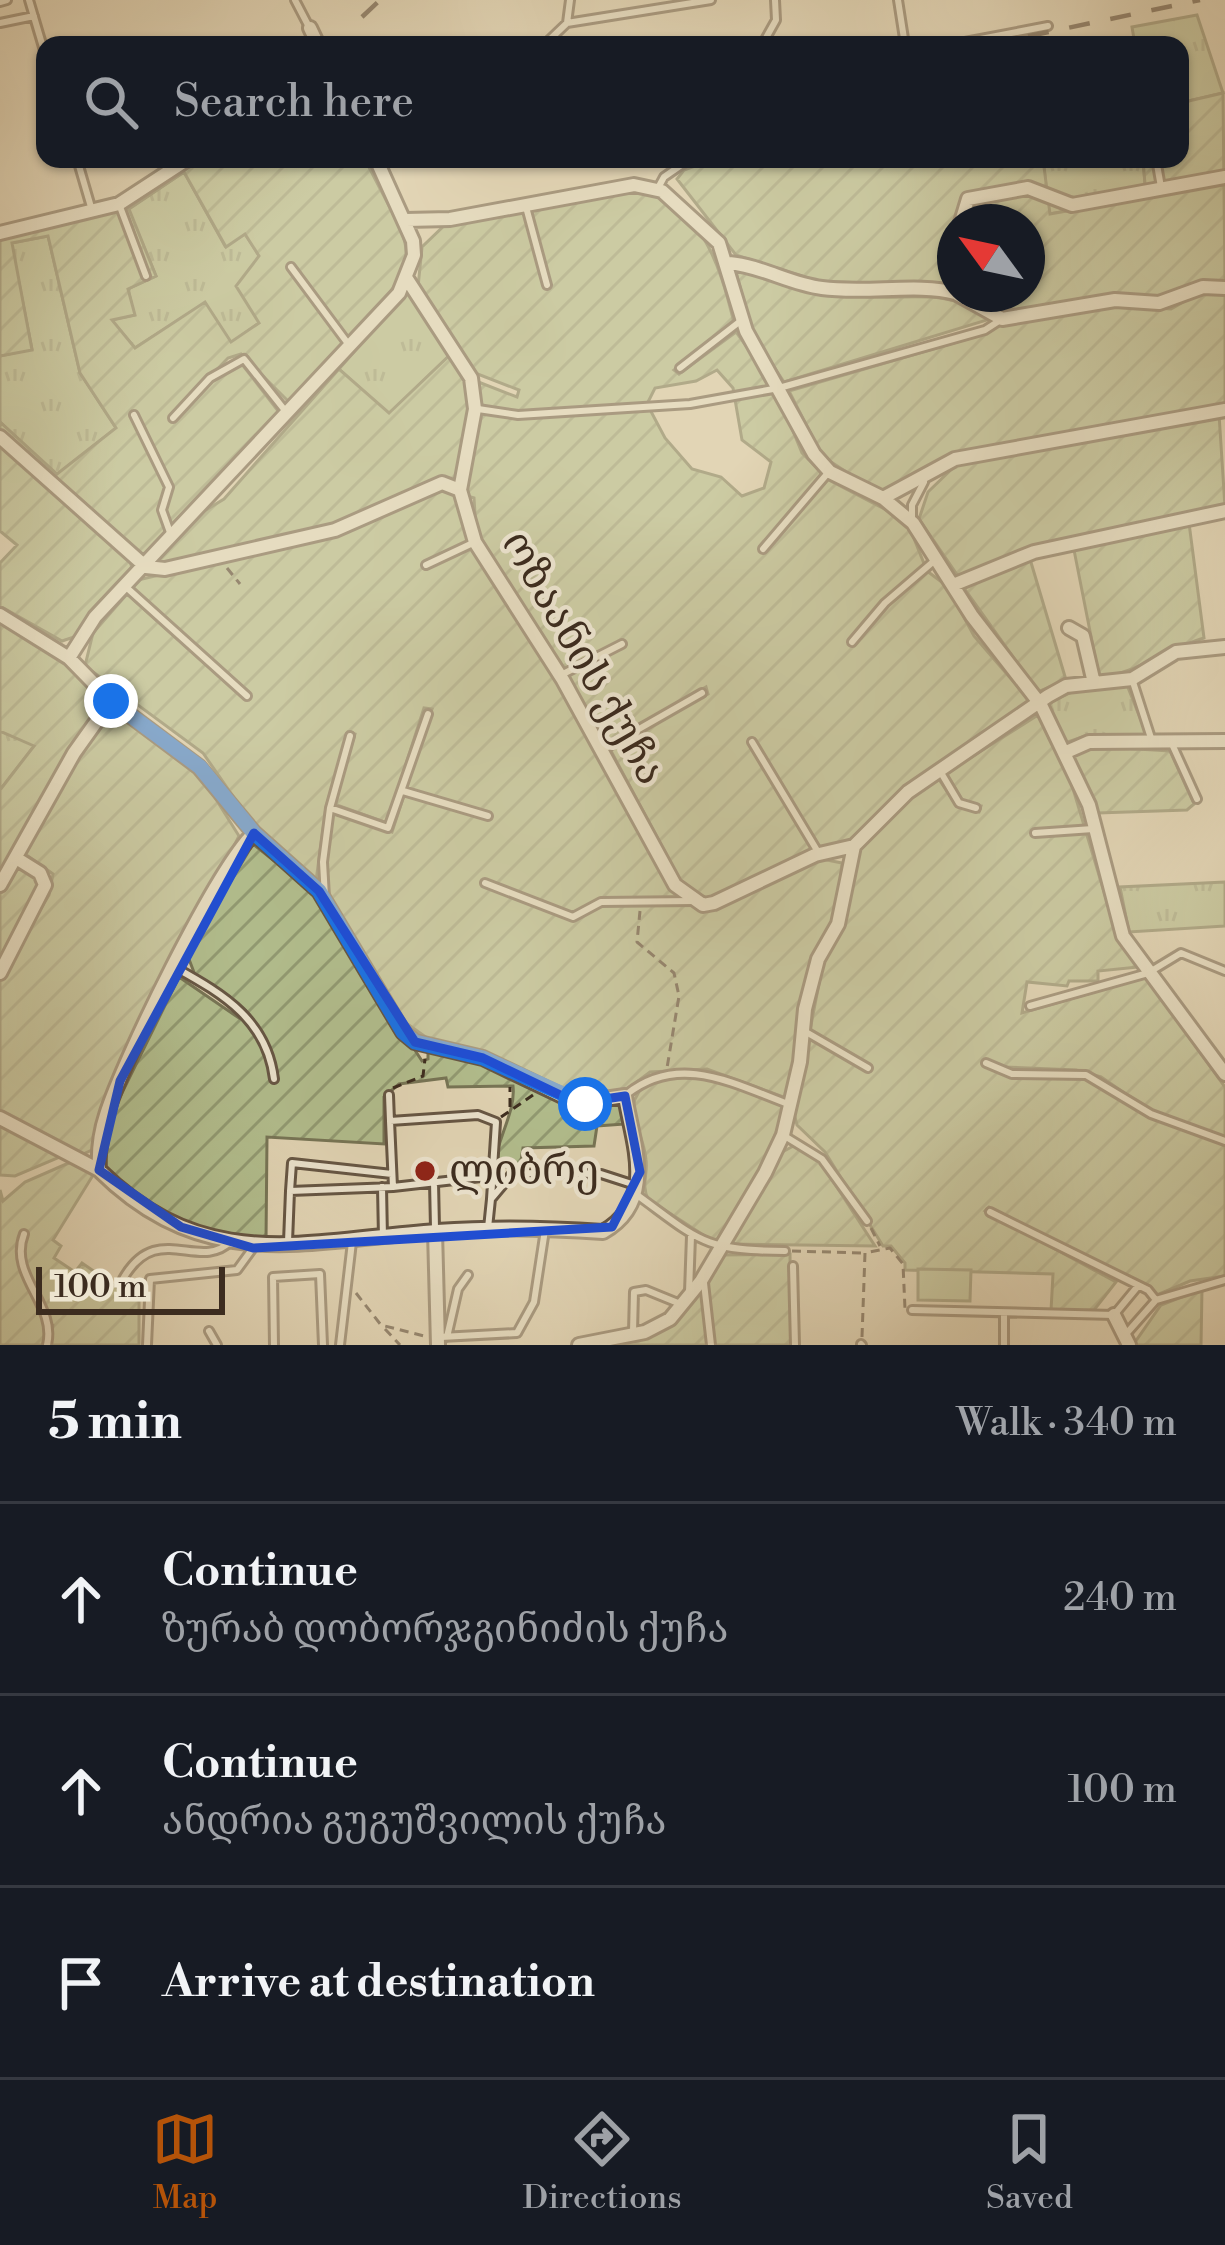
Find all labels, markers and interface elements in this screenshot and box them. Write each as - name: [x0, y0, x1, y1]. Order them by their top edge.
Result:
- search box: [36, 36, 1189, 168]
- icon: search: [78, 69, 144, 135]
- text: Search here: [174, 74, 414, 131]
- north arrow: [937, 204, 1045, 312]
- street label: ოზაანის ქუჩა: [489, 521, 677, 795]
- route end: [84, 674, 138, 728]
- route start: [558, 1077, 612, 1131]
- place label: ლიბრე: [449, 1145, 600, 1198]
- marker: ლიბრე: [412, 1158, 438, 1184]
- scale bar: [36, 1261, 225, 1314]
- text: 100 m: [54, 1267, 147, 1308]
- text: 5 min: [48, 1391, 182, 1455]
- text: Walk · 340 m: [957, 1399, 1177, 1448]
- text: Continue: [162, 1543, 358, 1600]
- icon: ahead: [48, 1566, 114, 1632]
- text: 240 m: [1063, 1574, 1177, 1623]
- text: ზურაბ დობორჯგინიძის ქუჩა: [162, 1606, 728, 1655]
- text: Continue: [162, 1735, 358, 1792]
- icon: ahead: [48, 1758, 114, 1824]
- text: 100 m: [1068, 1766, 1177, 1815]
- text: ანდრია გუგუშვილის ქუჩა: [162, 1798, 667, 1847]
- icon: arrive: [48, 1950, 114, 2016]
- text: Arrive at destination: [162, 1954, 595, 2011]
- tab: Map: [152, 2106, 218, 2219]
- tab: Directions: [523, 2106, 682, 2219]
- tab: Saved: [986, 2106, 1073, 2219]

